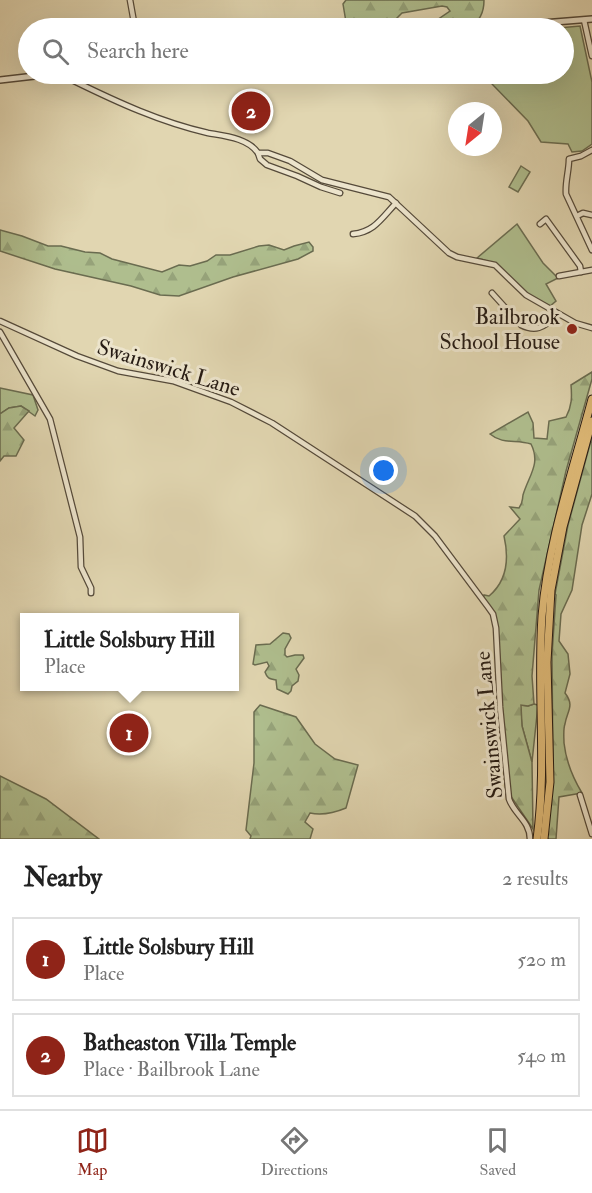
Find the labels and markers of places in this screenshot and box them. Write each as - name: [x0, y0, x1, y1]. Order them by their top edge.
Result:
- pin: 2: [232, 88, 270, 134]
- place label: Bailbrook School House: [440, 303, 560, 356]
- marker: Bailbrook School House: [565, 322, 579, 336]
- pin: 1: [110, 710, 148, 756]

